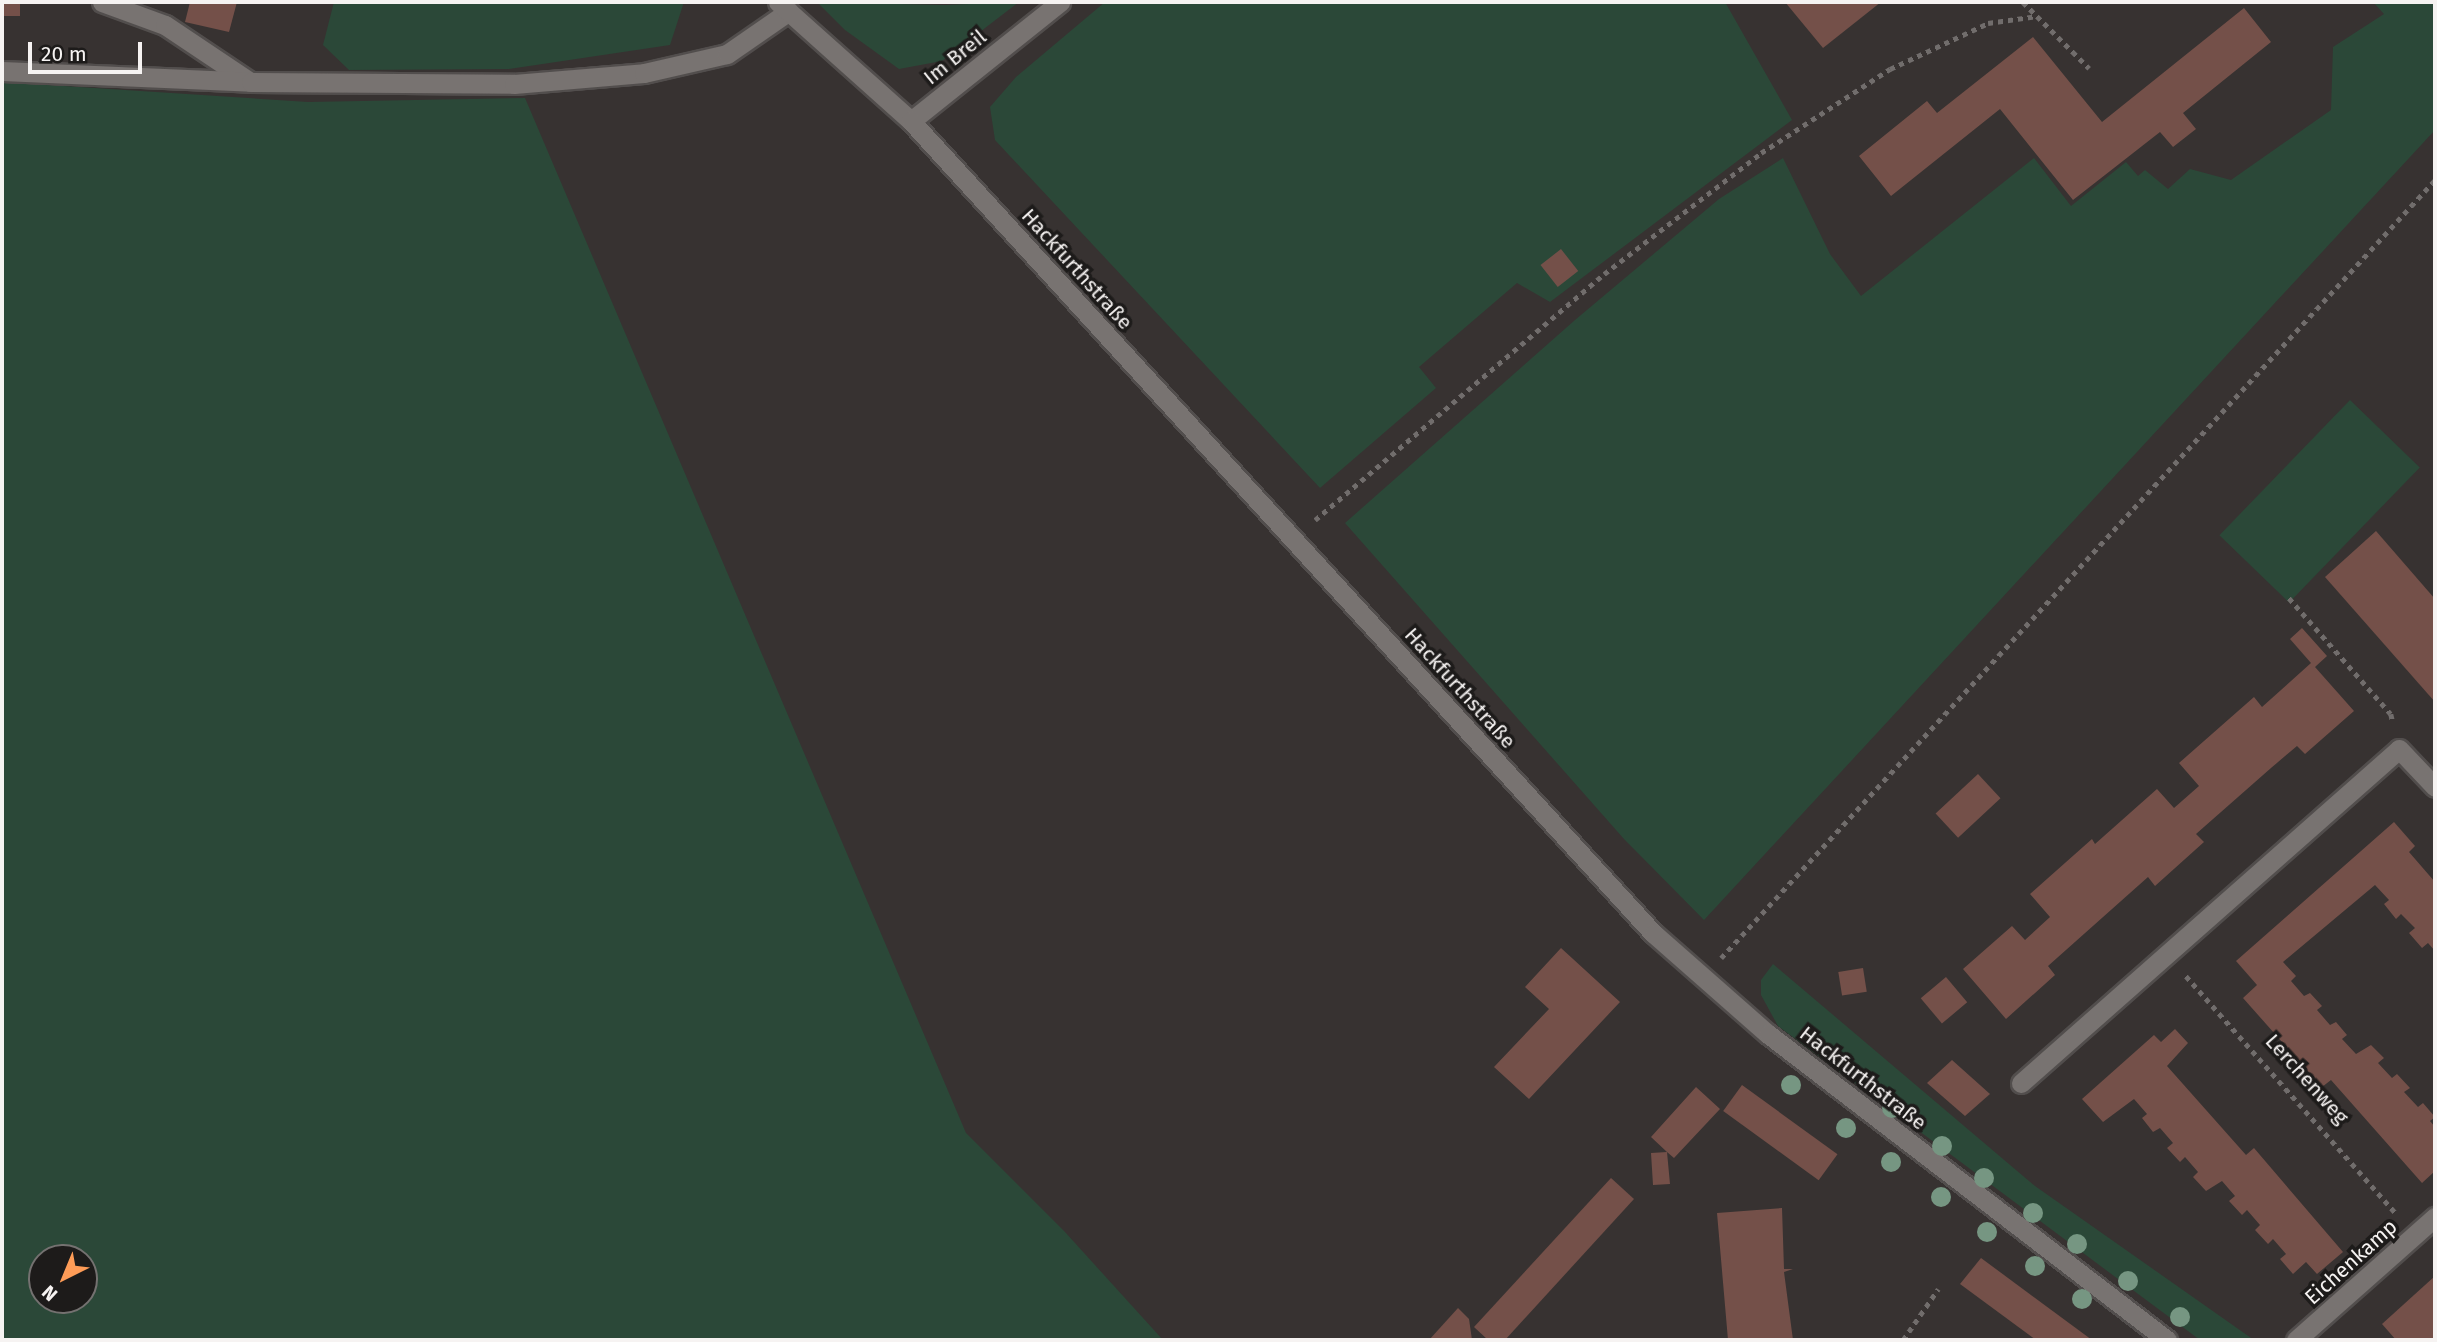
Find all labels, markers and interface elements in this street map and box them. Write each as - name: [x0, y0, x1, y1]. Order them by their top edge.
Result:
- street label: Im Breil: [919, 24, 991, 90]
- scale bar: [32, 28, 145, 72]
- text: 20 m: [41, 41, 87, 67]
- street label: Hackfurthstraße: [1016, 203, 1138, 335]
- street label: Hackfurthstraße: [1399, 622, 1521, 754]
- street label: Hackfurthstraße: [1795, 1021, 1931, 1135]
- street label: Lerchenweg: [2260, 1029, 2354, 1129]
- street label: Eichenkamp: [2300, 1214, 2402, 1310]
- north arrow: [28, 1244, 98, 1314]
- text: N: [37, 1281, 62, 1306]

